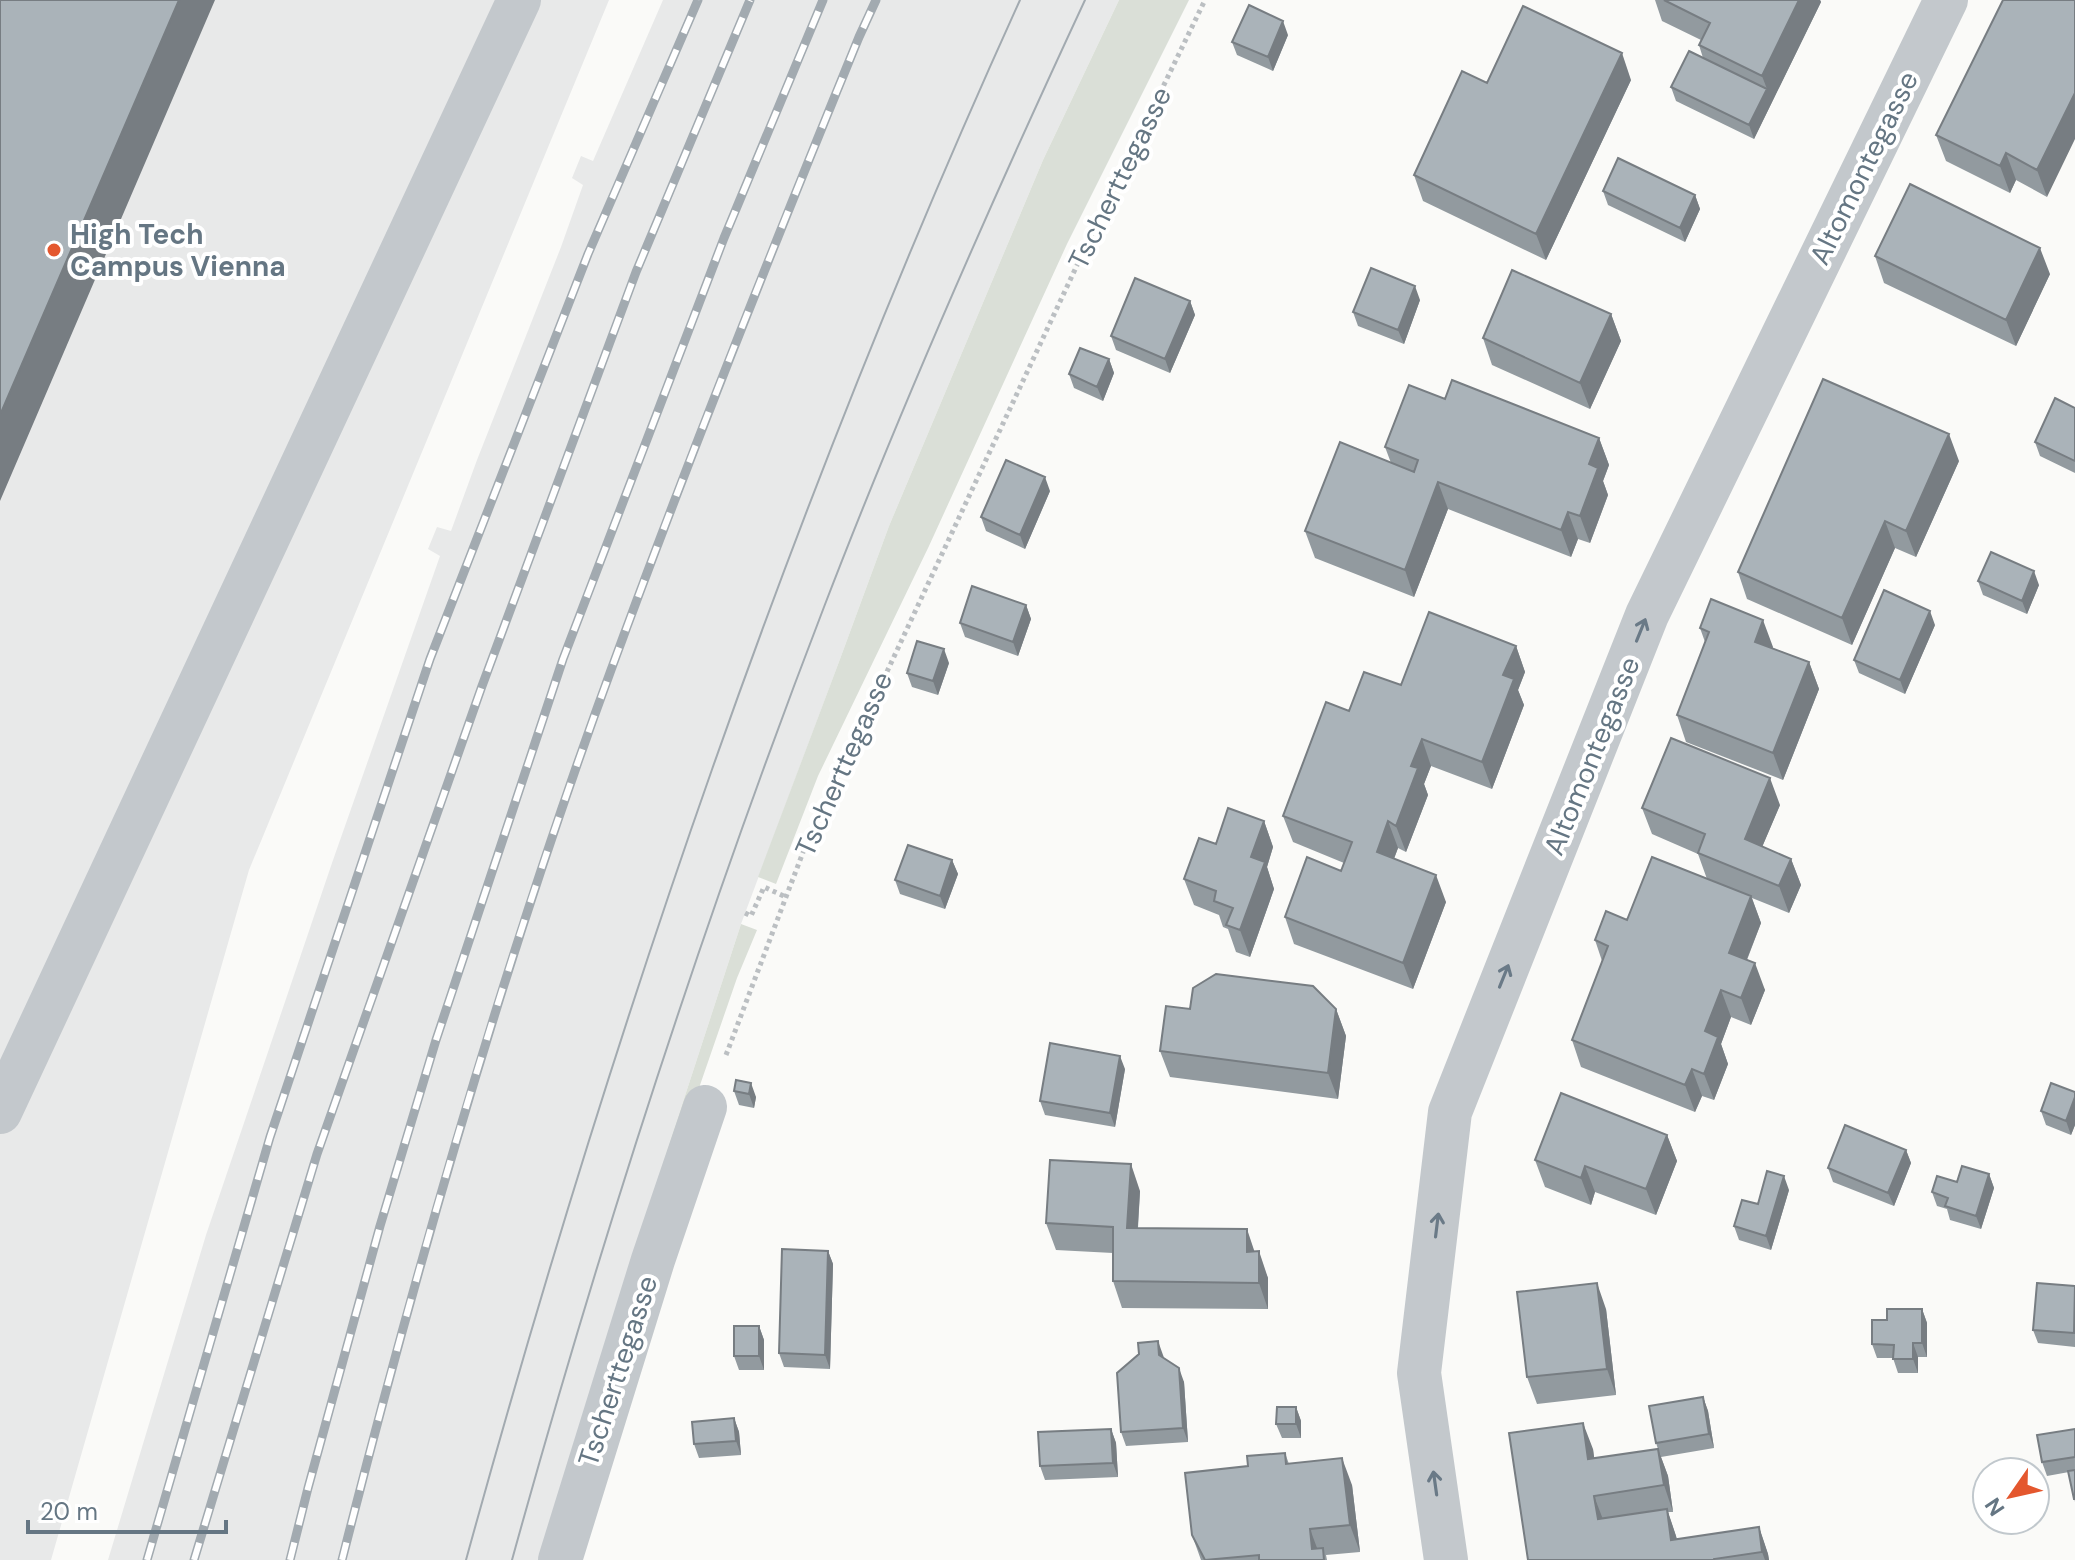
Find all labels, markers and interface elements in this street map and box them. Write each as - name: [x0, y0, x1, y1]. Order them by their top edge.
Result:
- street label: Altomontegasse: [1801, 65, 1927, 271]
- street label: Tscherttegasse: [1060, 81, 1180, 275]
- place label: High Tech Campus Vienna: [70, 216, 286, 285]
- marker: High Tech Campus Vienna: [45, 241, 63, 259]
- one-way arrow: [1635, 618, 1649, 643]
- street label: Altomontegasse: [1535, 651, 1649, 861]
- street label: Tscherttegasse: [787, 666, 901, 862]
- one-way arrow: [1498, 964, 1512, 989]
- one-way arrow: [1430, 1213, 1445, 1238]
- street label: Tscherttegasse: [570, 1271, 666, 1471]
- north arrow: [1971, 1456, 2051, 1536]
- one-way arrow: [1427, 1471, 1442, 1496]
- scale bar: [28, 1484, 226, 1534]
- text: N: [1978, 1492, 2011, 1522]
- text: 20 m: [40, 1496, 98, 1527]

